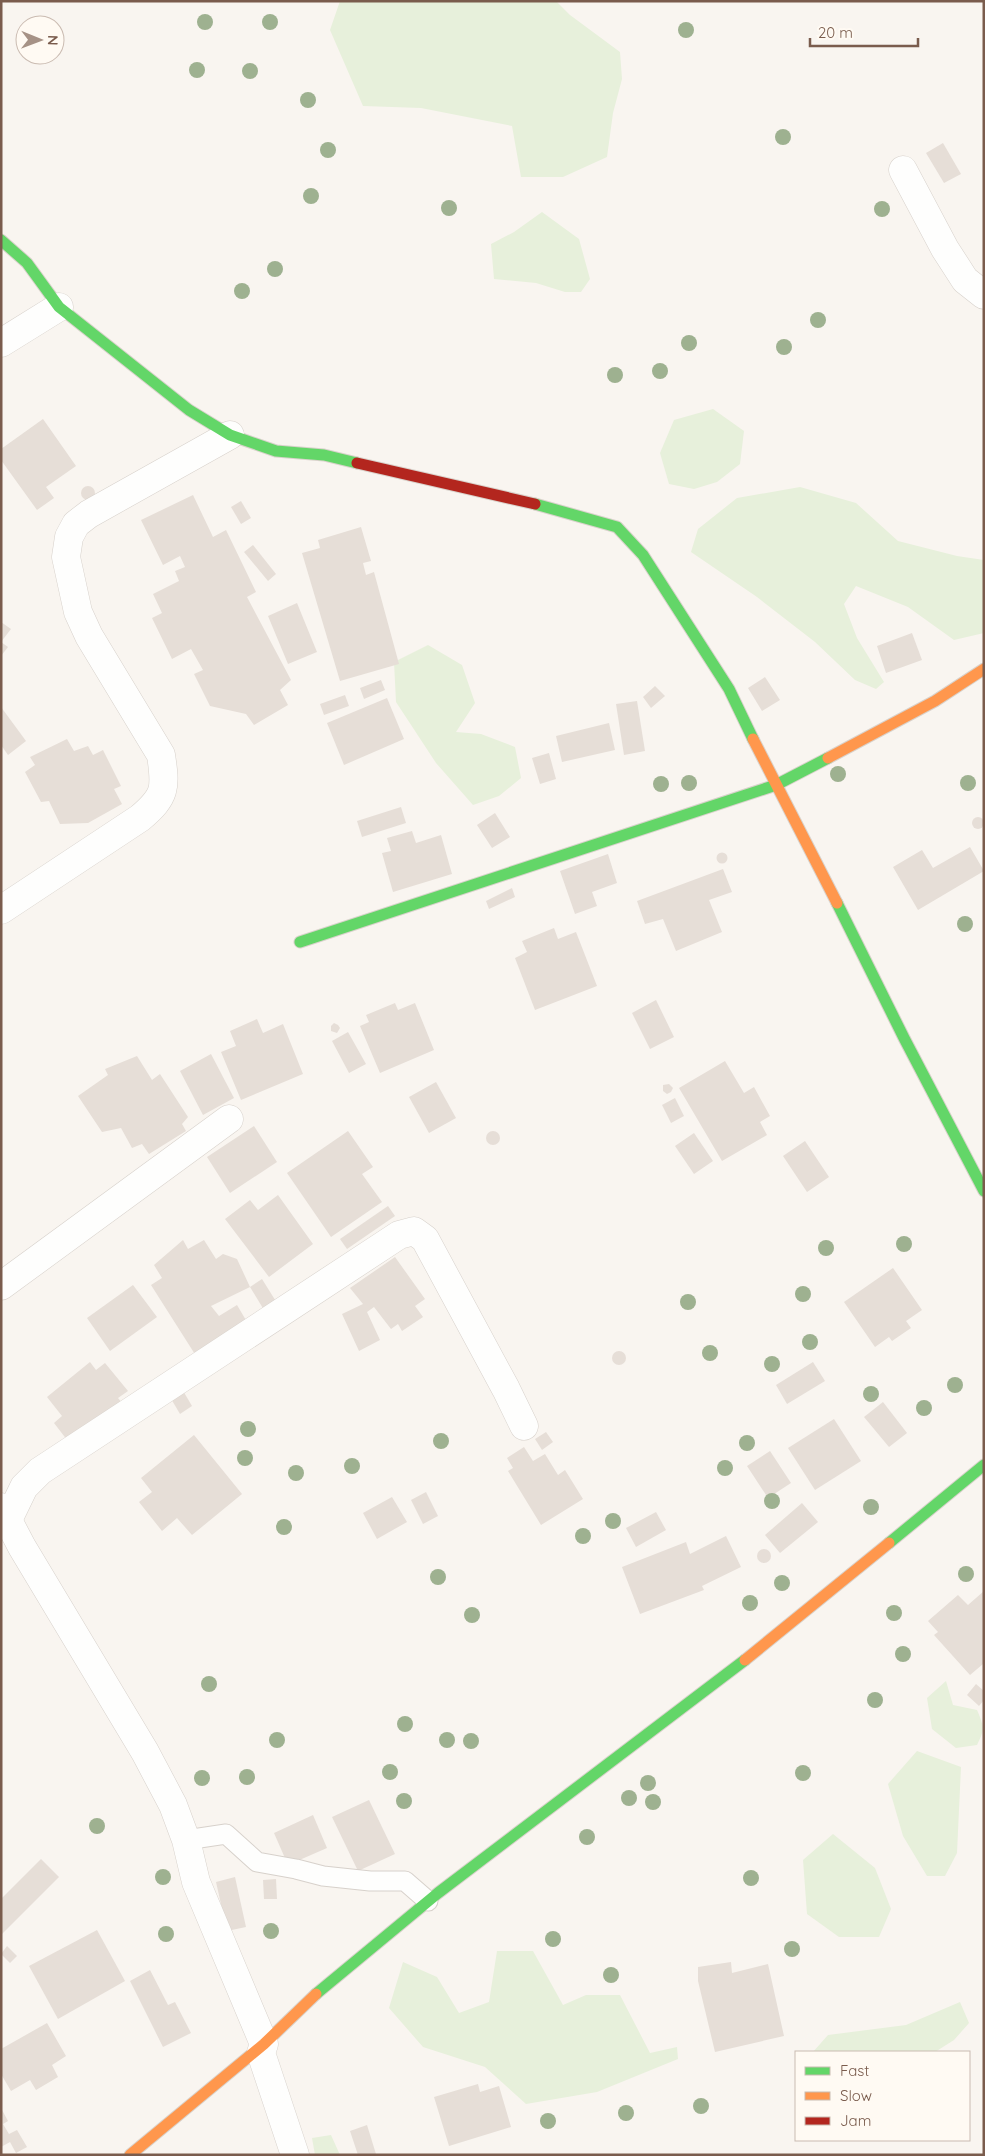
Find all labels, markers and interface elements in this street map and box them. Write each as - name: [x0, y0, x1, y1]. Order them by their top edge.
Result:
- north arrow: [15, 15, 65, 65]
- scale bar: [810, 15, 918, 47]
- text: 20 m: [818, 23, 853, 42]
- text: N: [44, 35, 62, 46]
- legend: [795, 2051, 970, 2141]
- text: Fast: [840, 2061, 869, 2080]
- text: Slow: [840, 2086, 872, 2105]
- text: Jam: [840, 2111, 871, 2130]

